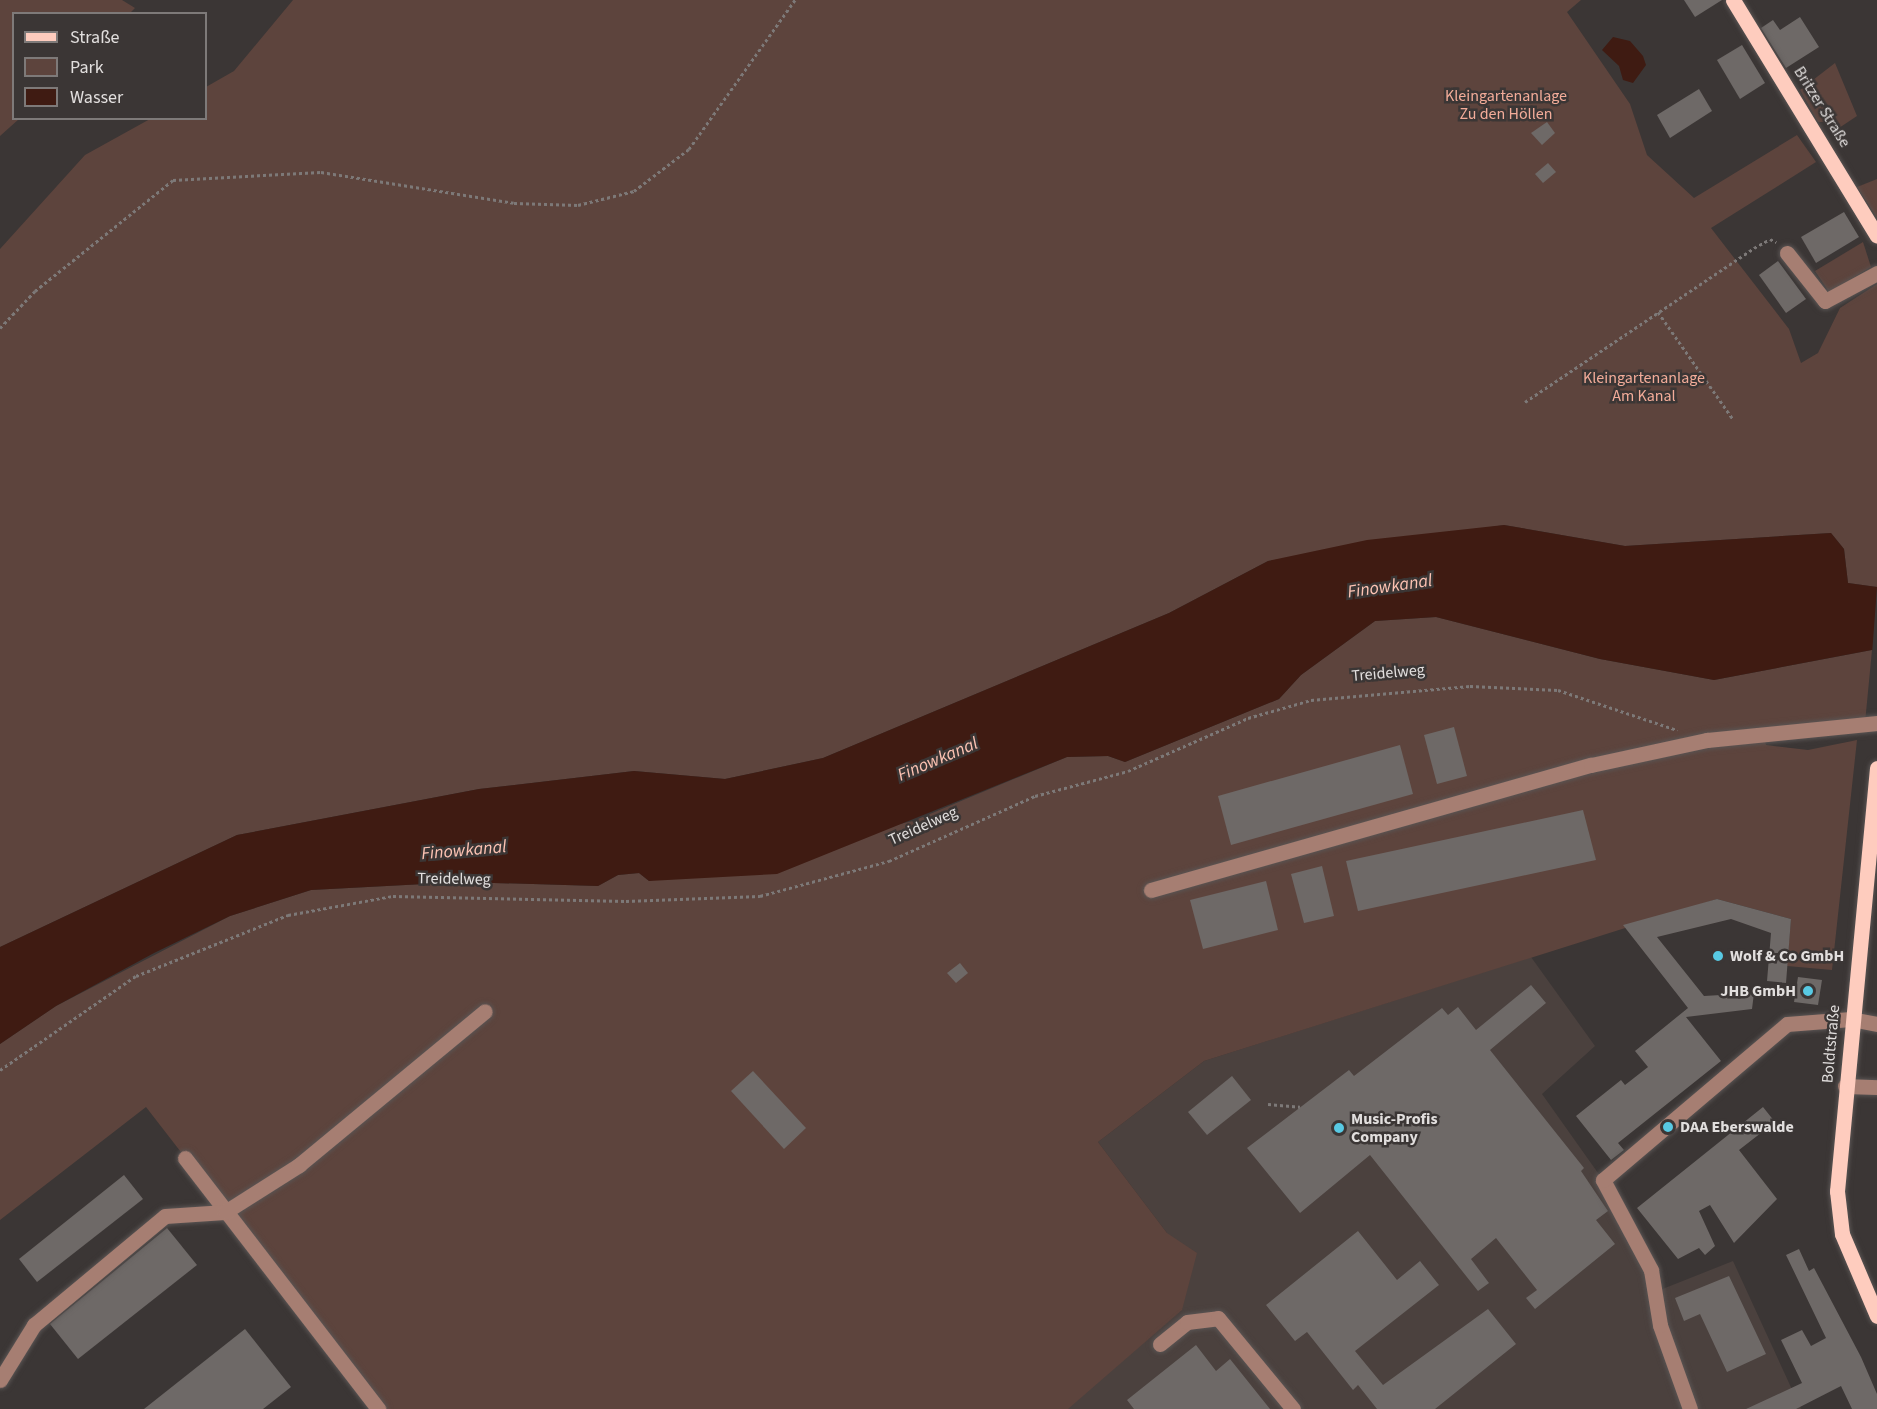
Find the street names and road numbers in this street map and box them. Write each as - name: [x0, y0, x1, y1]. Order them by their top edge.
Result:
- street label: Britzer Straße: [1790, 63, 1854, 151]
- street label: Treidelweg: [1351, 660, 1425, 686]
- street label: Treidelweg: [886, 802, 960, 850]
- street label: Treidelweg: [417, 869, 491, 889]
- street label: Boldtstraße: [1818, 1004, 1844, 1084]

